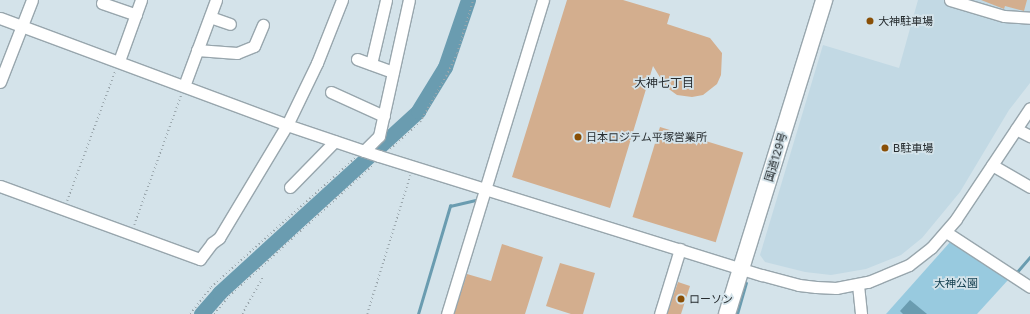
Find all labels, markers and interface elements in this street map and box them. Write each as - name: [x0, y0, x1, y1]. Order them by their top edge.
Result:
- place label: 大神駐車場: [878, 14, 933, 28]
- marker: 大神駐車場: [865, 16, 875, 26]
- district label: 大神七丁目: [634, 76, 694, 90]
- place label: 日本ロジテム平塚営業所: [586, 130, 707, 144]
- street label: 国道129号: [762, 131, 790, 183]
- marker: 日本ロジテム平塚営業所: [573, 132, 583, 142]
- place label: B駐車場: [893, 141, 933, 155]
- marker: B駐車場: [880, 143, 890, 153]
- park label: 大神公園: [934, 276, 978, 290]
- place label: ローソン: [689, 292, 733, 306]
- marker: ローソン: [676, 294, 686, 304]

